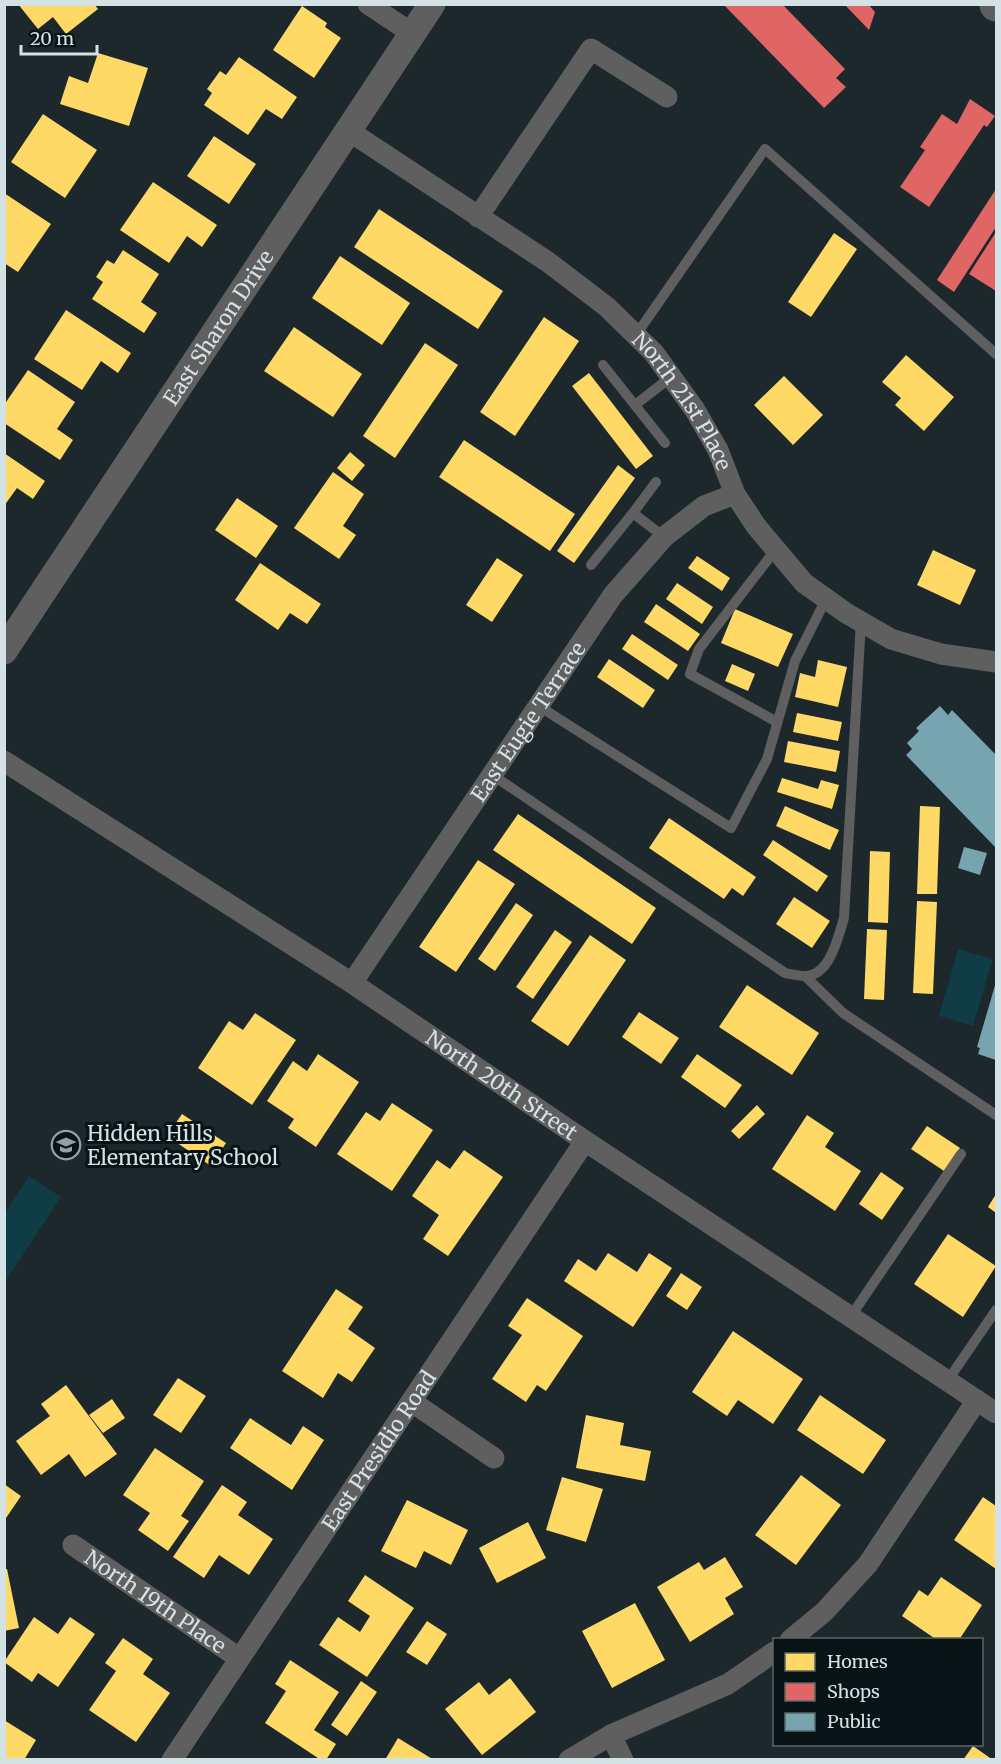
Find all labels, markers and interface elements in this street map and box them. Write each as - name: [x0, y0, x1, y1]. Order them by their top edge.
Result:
- scale bar: [21, 18, 98, 56]
- text: 20 m: [30, 27, 74, 50]
- street label: East Sharon Drive: [157, 244, 279, 410]
- street label: North 21st Place: [627, 326, 738, 474]
- street label: East Eugie Terrace: [464, 636, 591, 807]
- street label: North 20th Street: [421, 1024, 583, 1146]
- place label: Hidden Hills Elementary School: [87, 1120, 279, 1171]
- school or university icon: Hidden Hills Elementary School: [50, 1129, 82, 1161]
- street label: East Presidio Road: [315, 1365, 442, 1536]
- street label: North 19th Place: [80, 1544, 232, 1659]
- legend: [773, 1638, 983, 1746]
- text: Homes: [827, 1650, 888, 1673]
- text: Shops: [827, 1680, 880, 1703]
- text: Public: [827, 1710, 881, 1733]

